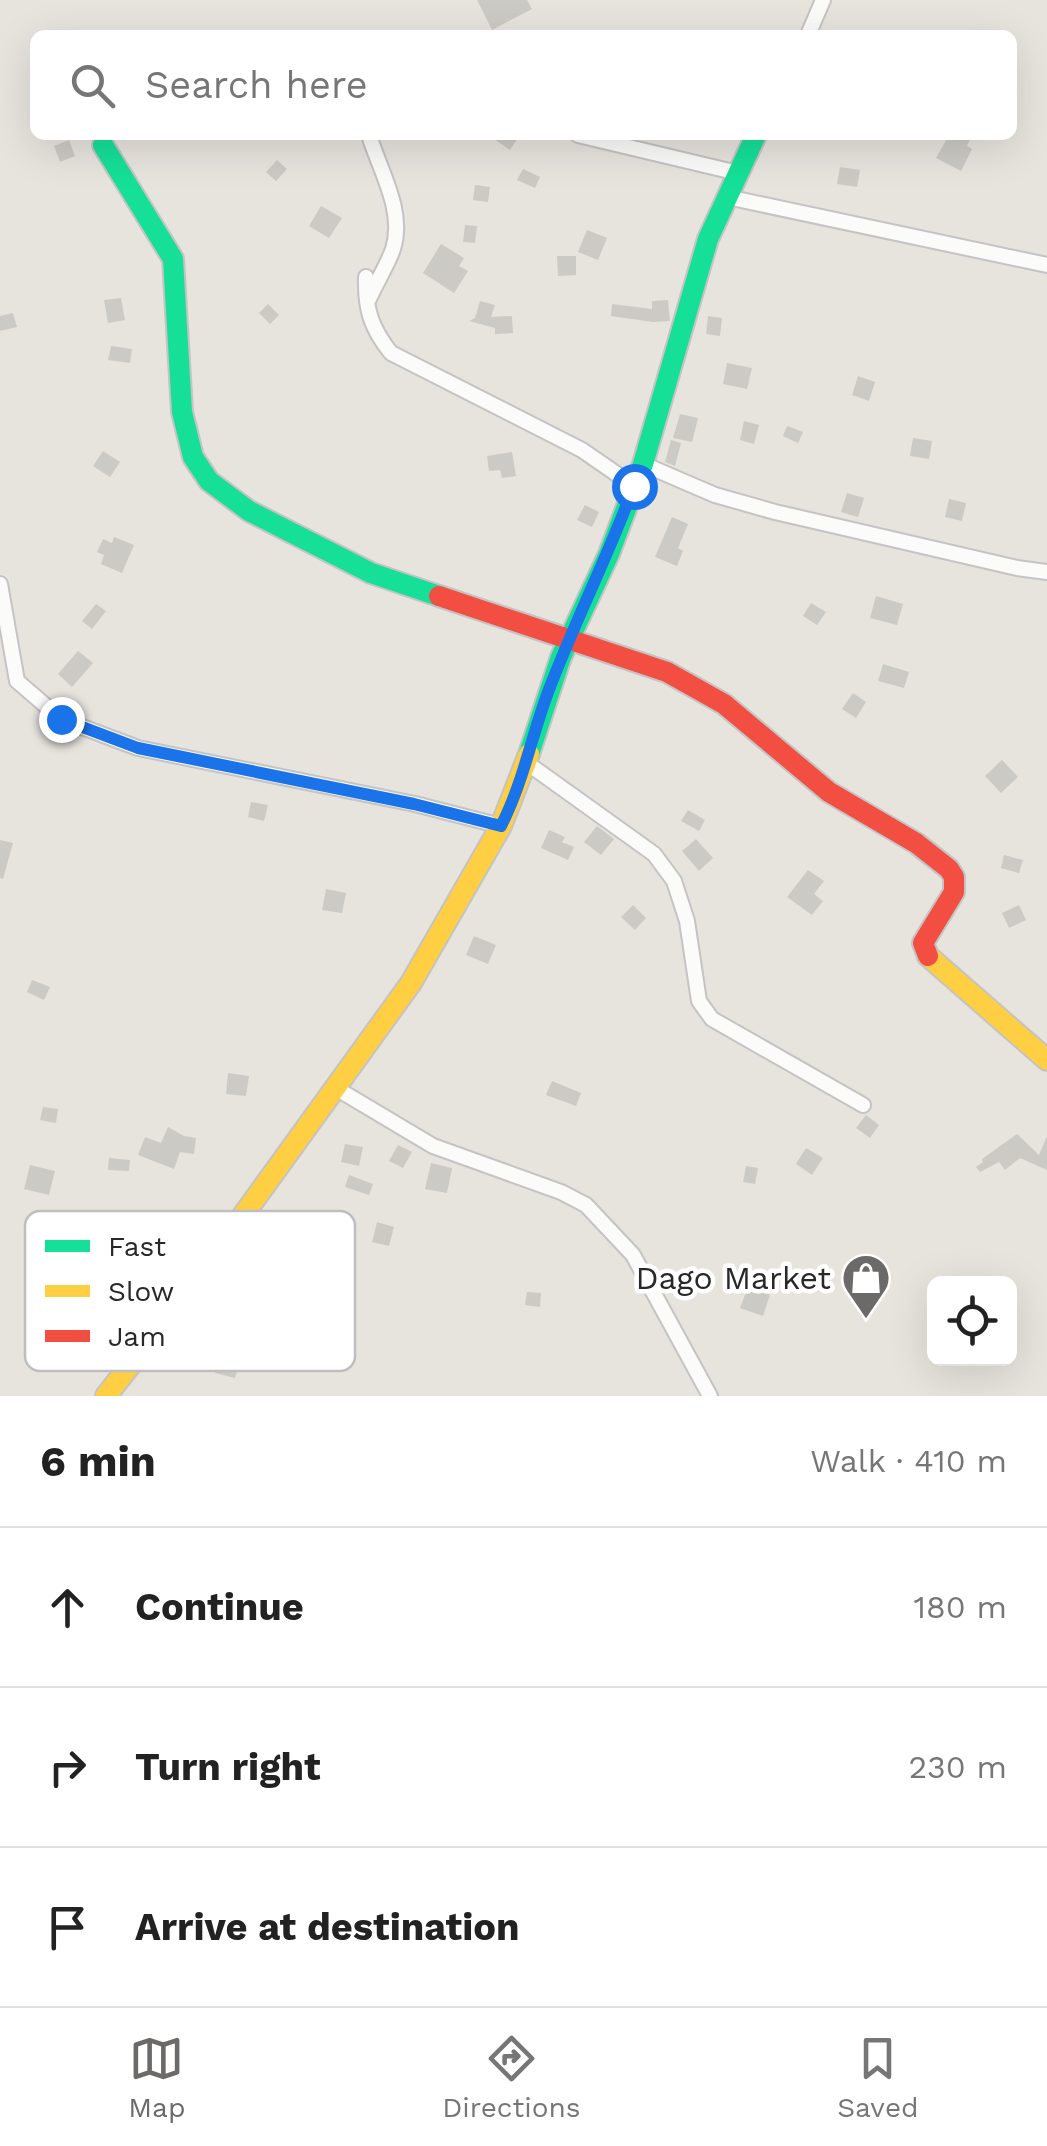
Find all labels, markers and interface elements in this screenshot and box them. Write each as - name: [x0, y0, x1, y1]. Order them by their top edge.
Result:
- search box: [30, 30, 1017, 140]
- icon: search: [65, 58, 120, 113]
- text: Search here: [145, 63, 368, 107]
- route start: [612, 464, 658, 510]
- route end: [39, 697, 85, 743]
- legend: [25, 1211, 355, 1371]
- text: Fast: [108, 1230, 166, 1263]
- shop icon: Dago Market: [840, 1252, 892, 1320]
- place label: Dago Market: [635, 1259, 831, 1297]
- text: Slow: [108, 1275, 174, 1308]
- map controls: [927, 1276, 1017, 1366]
- button: locate: [927, 1276, 1017, 1366]
- text: Jam: [108, 1320, 166, 1353]
- text: 6 min: [40, 1437, 156, 1486]
- text: Walk · 410 m: [810, 1442, 1007, 1480]
- icon: ahead: [40, 1580, 95, 1635]
- text: Continue: [135, 1585, 304, 1629]
- text: 180 m: [913, 1588, 1007, 1626]
- icon: right: [40, 1740, 95, 1795]
- text: Turn right: [135, 1745, 321, 1789]
- text: 230 m: [908, 1748, 1007, 1786]
- icon: arrive: [40, 1900, 95, 1955]
- text: Arrive at destination: [135, 1905, 520, 1949]
- tab: Map: [128, 2031, 186, 2124]
- tab: Directions: [442, 2031, 581, 2124]
- tab: Saved: [837, 2031, 919, 2124]

